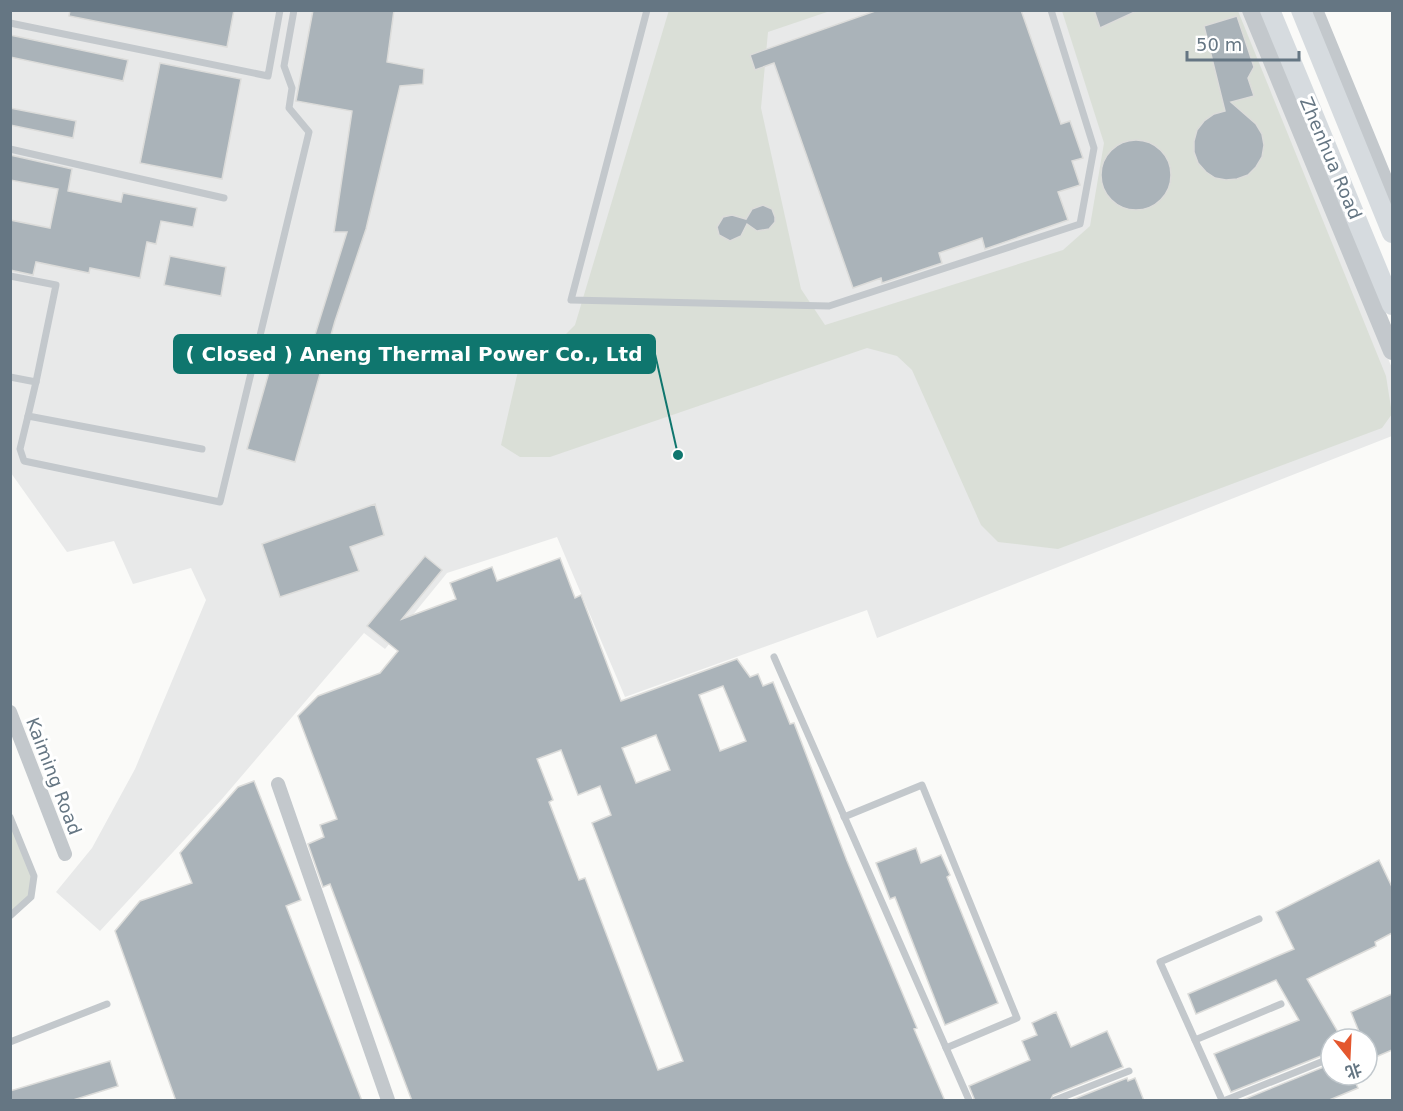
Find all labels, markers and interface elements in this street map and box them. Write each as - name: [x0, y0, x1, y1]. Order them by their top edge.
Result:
- scale bar: [1187, 24, 1300, 62]
- text: 50 m: [1196, 34, 1242, 55]
- street label: Zhenhua Road: [1296, 94, 1366, 222]
- callout: ( Closed ) Aneng Thermal Power Co., Ltd: [174, 335, 655, 373]
- text: ( Closed ) Aneng Thermal Power Co., Ltd: [186, 342, 642, 366]
- street label: Kaiming Road: [22, 714, 86, 838]
- north arrow: [1319, 1027, 1379, 1087]
- text: 北: [1343, 1059, 1364, 1082]

